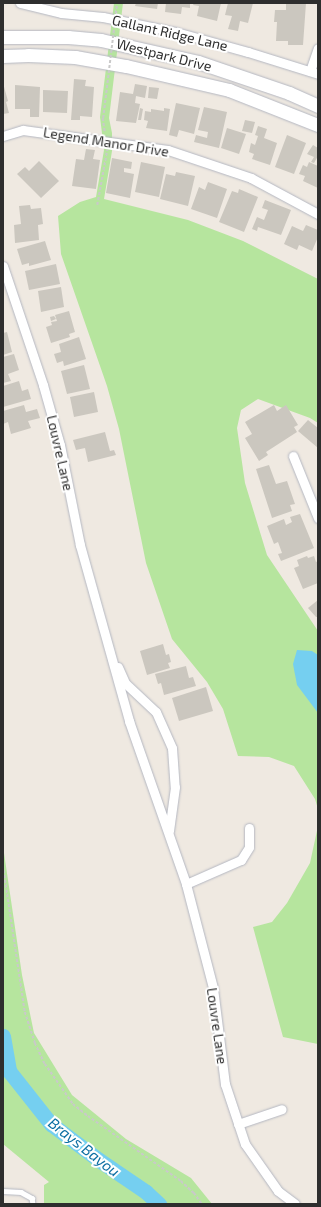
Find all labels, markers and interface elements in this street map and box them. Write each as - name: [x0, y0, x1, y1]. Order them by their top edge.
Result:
- street label: Gallant Ridge Lane: [111, 12, 229, 54]
- street label: Westpark Drive: [114, 35, 214, 75]
- street label: Legend Manor Drive: [42, 124, 170, 160]
- street label: Louvre Lane: [43, 414, 77, 492]
- street label: Louvre Lane: [203, 987, 231, 1065]
- water label: Brays Bayou: [45, 1114, 123, 1180]

